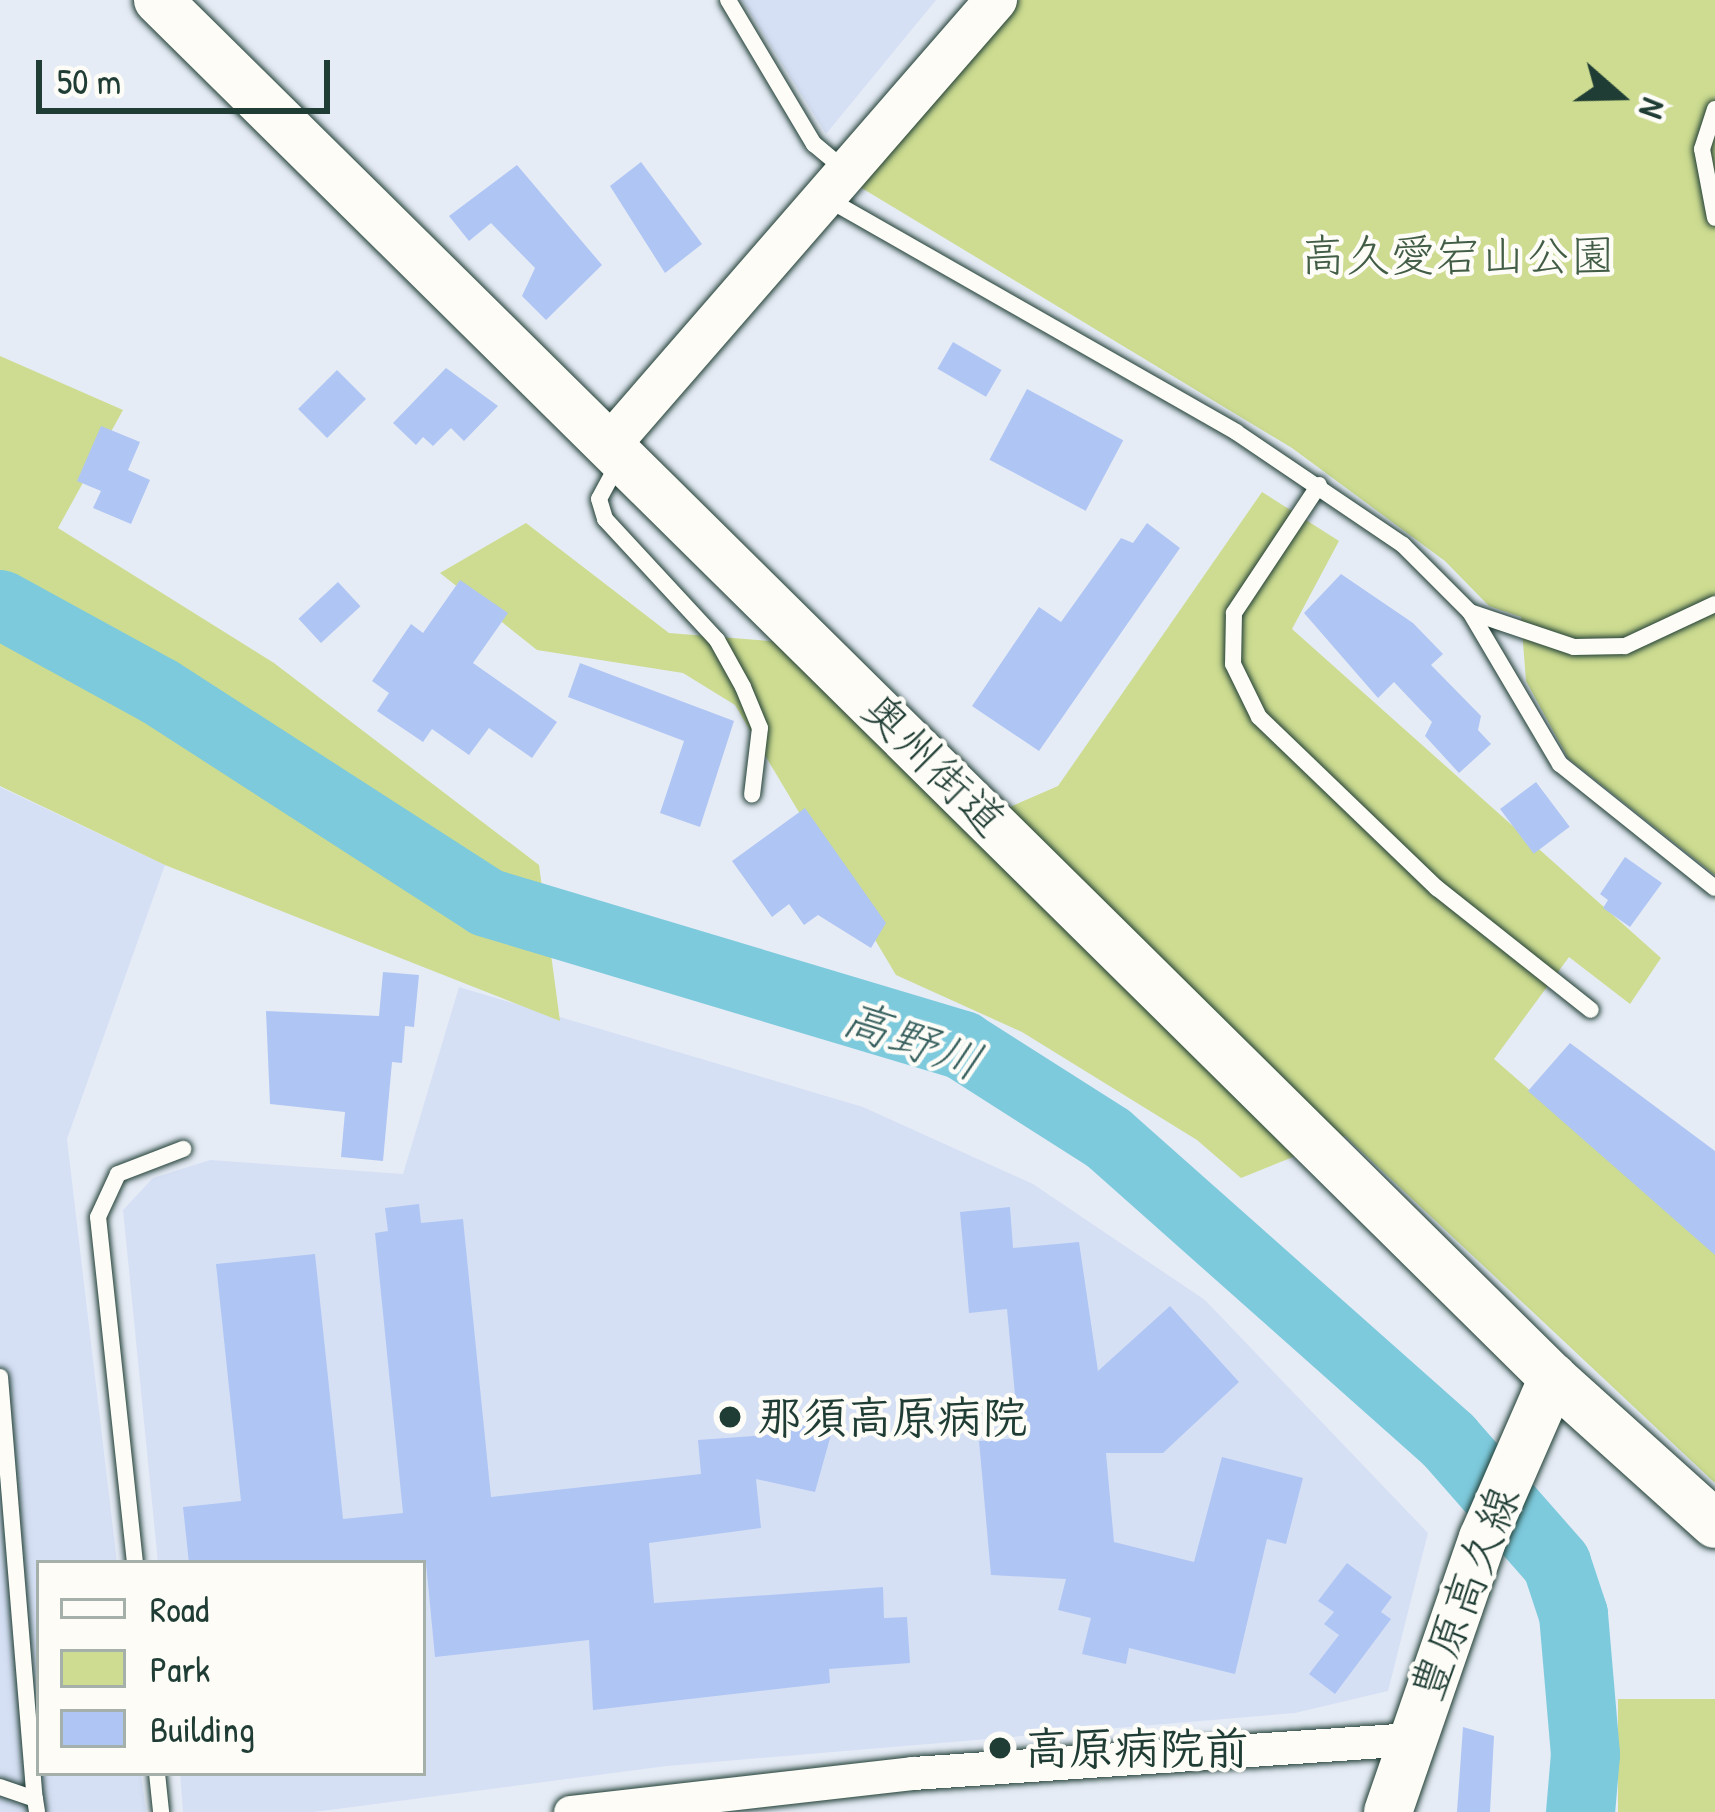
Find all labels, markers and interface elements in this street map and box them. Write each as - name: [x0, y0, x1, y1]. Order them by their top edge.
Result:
- scale bar: [42, 36, 336, 110]
- north arrow: [1559, 36, 1679, 156]
- text: 50 m: [57, 56, 121, 105]
- text: N: [1629, 93, 1677, 124]
- park label: 高久愛宕山公園: [1301, 228, 1615, 282]
- street label: 奥州街道: [852, 681, 1018, 847]
- water label: 高野川: [835, 987, 991, 1091]
- place label: 那須高原病院: [757, 1390, 1027, 1444]
- marker: 那須高原病院: [714, 1401, 746, 1433]
- street label: 豊原高久線: [1398, 1478, 1530, 1708]
- legend: [36, 1560, 426, 1776]
- text: Road: [150, 1584, 209, 1633]
- text: Park: [150, 1644, 210, 1693]
- text: Building: [150, 1704, 255, 1753]
- place label: 高原病院前: [1024, 1721, 1249, 1775]
- marker: 高原病院前: [987, 1735, 1013, 1761]

